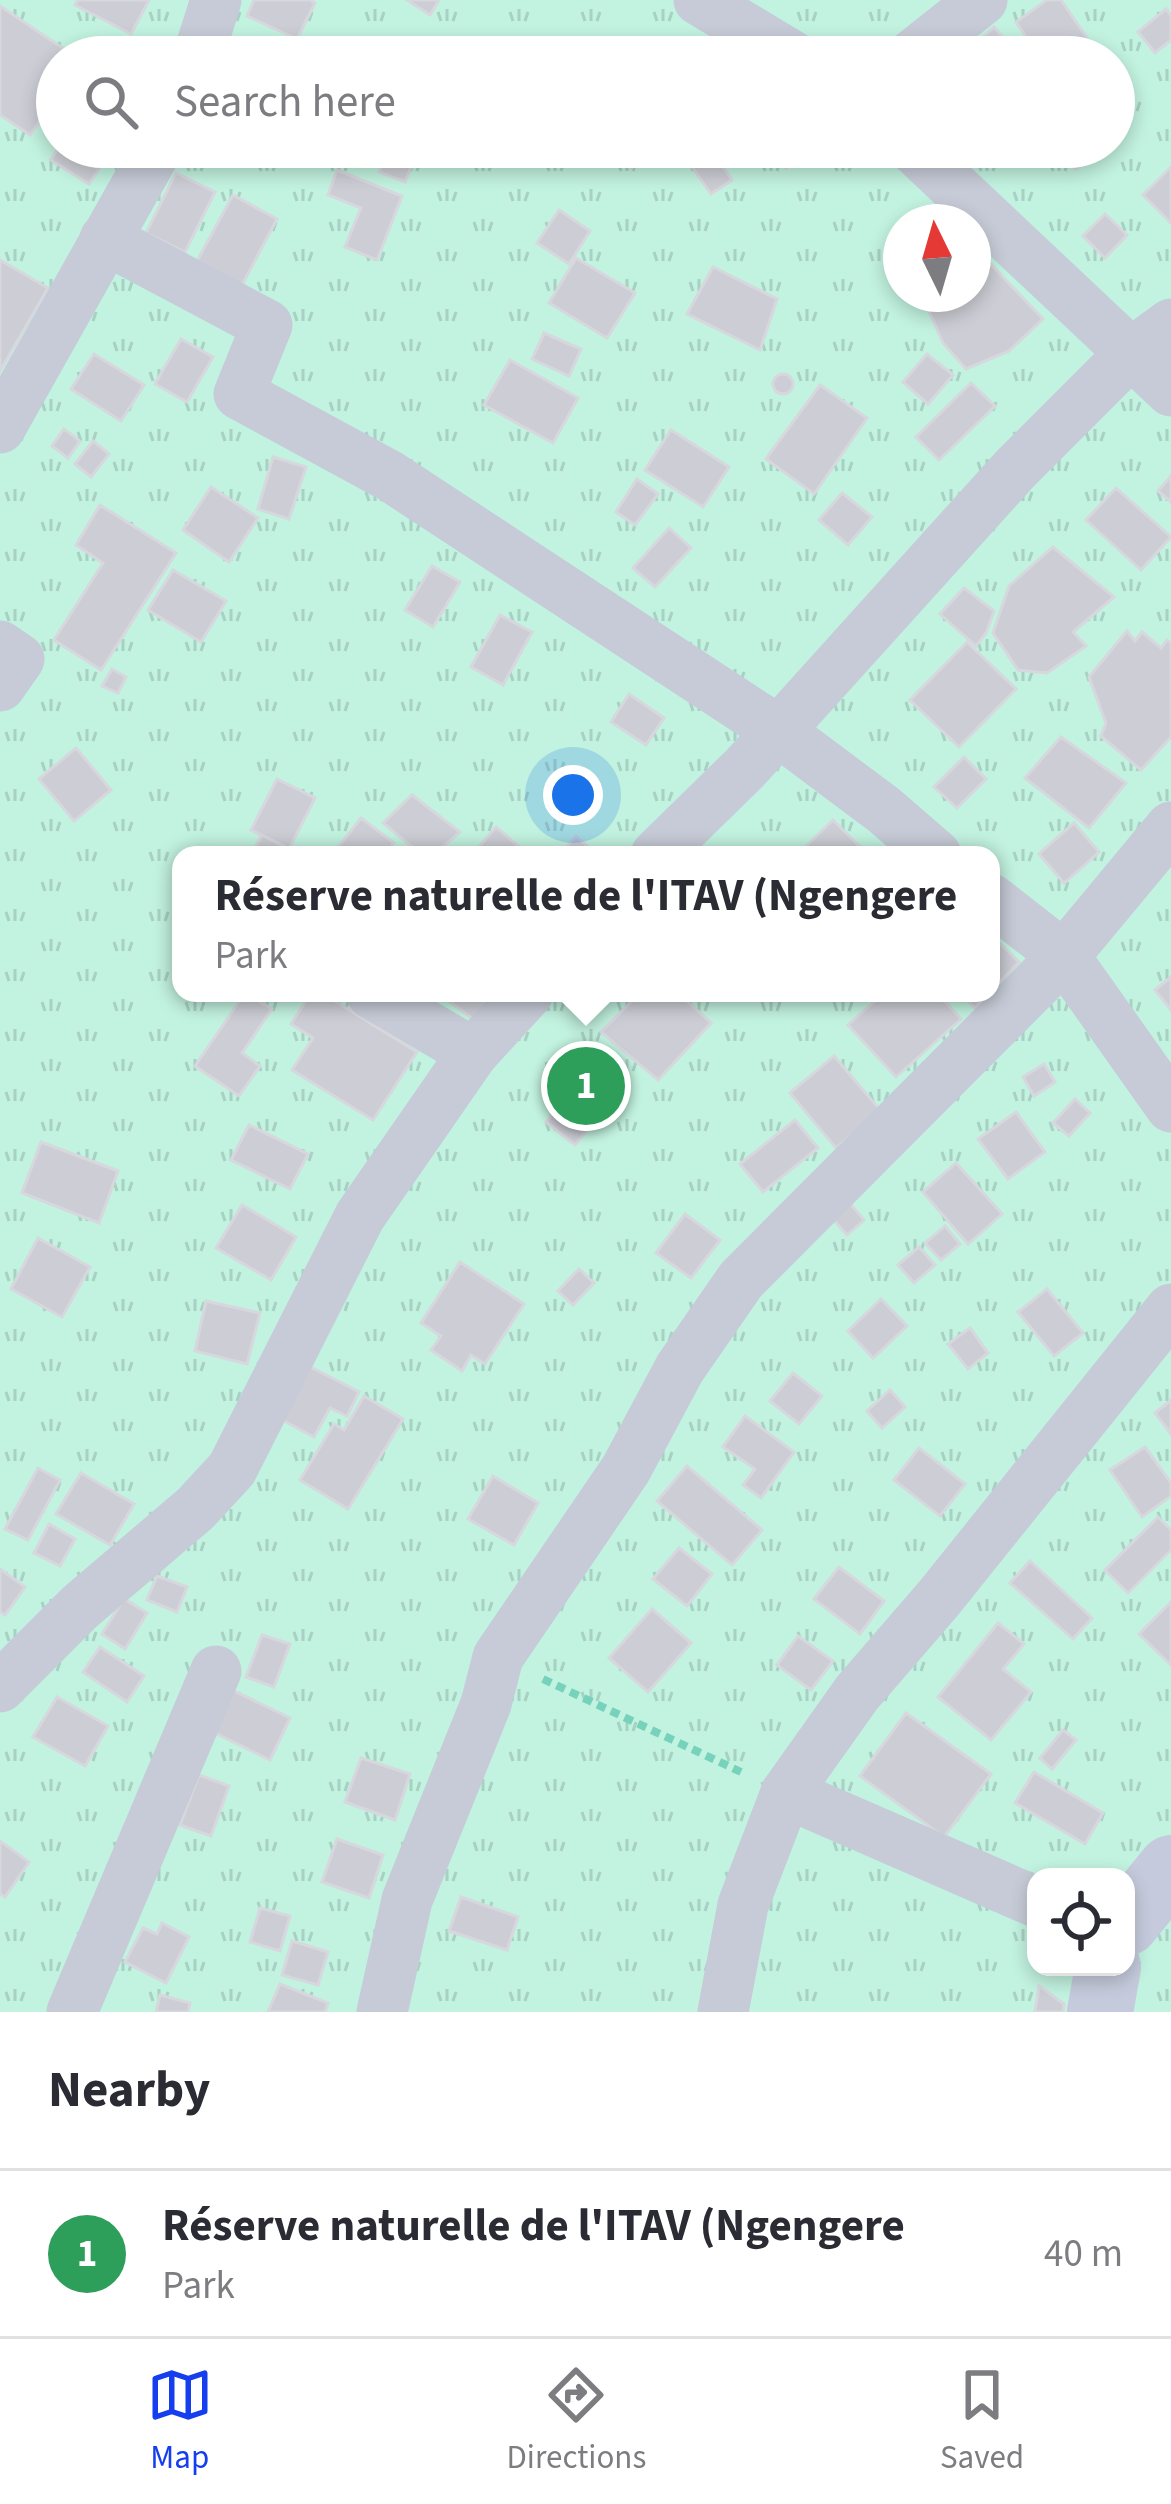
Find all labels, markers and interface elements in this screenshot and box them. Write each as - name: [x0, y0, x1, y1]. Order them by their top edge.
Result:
- search box: [36, 36, 1135, 168]
- icon: search: [78, 69, 144, 135]
- text: Search here: [174, 70, 396, 134]
- north arrow: [883, 204, 991, 312]
- your location: [543, 765, 603, 825]
- popup: [172, 846, 1000, 1002]
- text: Réserve naturelle de l'ITAV (Ngengere: [215, 864, 957, 928]
- text: Park: [215, 928, 288, 984]
- pin: 1: [547, 1041, 625, 1131]
- map controls: [1027, 1868, 1135, 1976]
- button: locate: [1027, 1868, 1135, 1976]
- text: Nearby: [48, 2054, 210, 2126]
- text: Réserve naturelle de l'ITAV (Ngengere: [162, 2194, 905, 2258]
- text: 1: [77, 2226, 97, 2282]
- text: 40 m: [1044, 2226, 1123, 2282]
- text: Park: [162, 2258, 235, 2314]
- tab: Map: [147, 2362, 213, 2481]
- tab: Directions: [507, 2362, 646, 2481]
- tab: Saved: [940, 2362, 1024, 2481]

